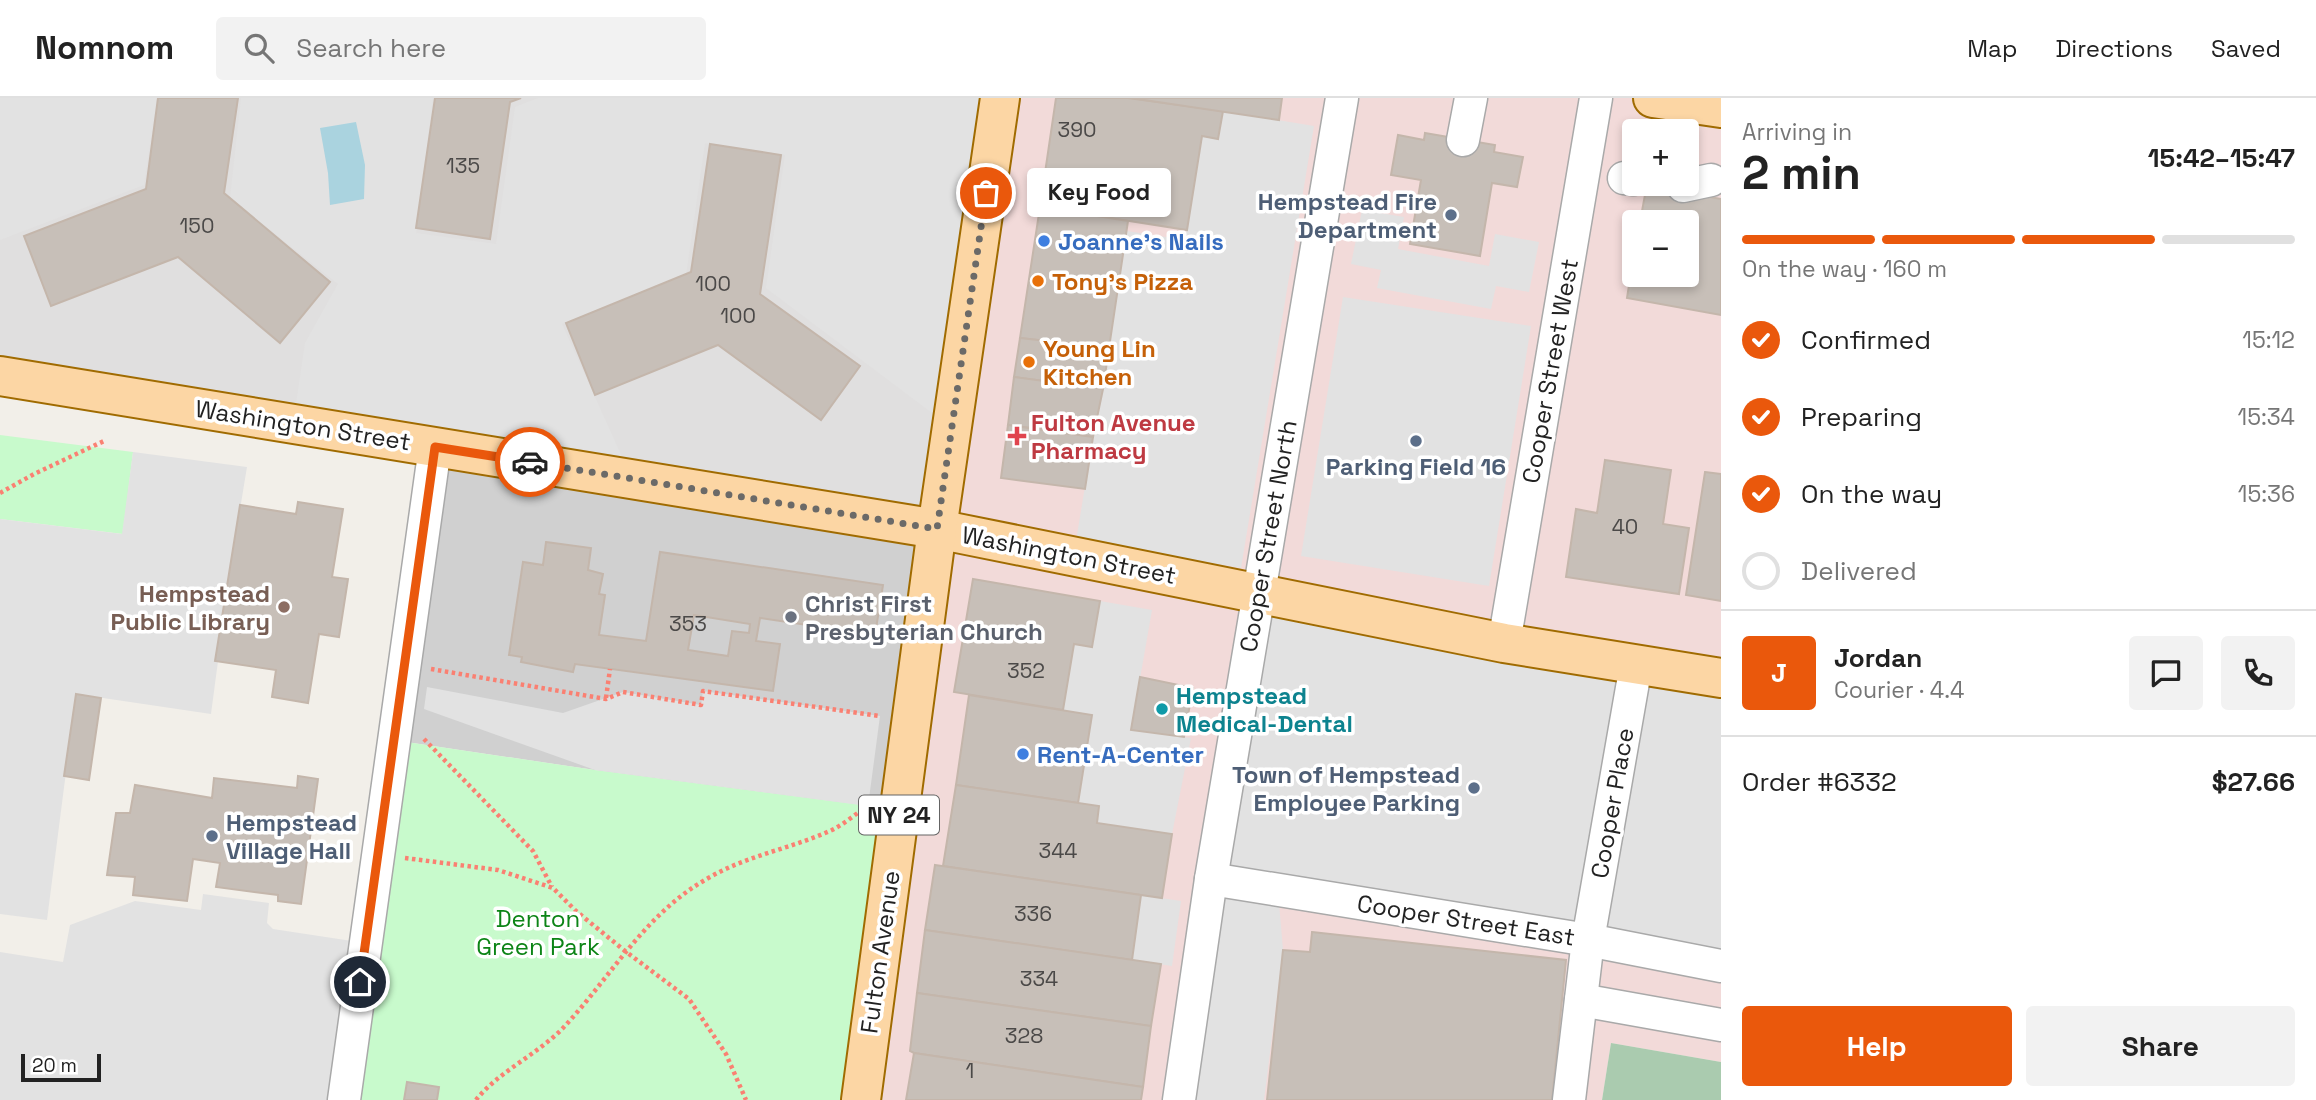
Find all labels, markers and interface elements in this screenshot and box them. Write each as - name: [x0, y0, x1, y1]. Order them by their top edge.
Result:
- search box: [216, 17, 706, 80]
- text: Nomnom: [35, 27, 174, 69]
- icon: search: [240, 29, 278, 67]
- text: Search here: [296, 31, 446, 65]
- text: Map: [1967, 33, 2017, 64]
- text: Directions: [2055, 33, 2173, 64]
- text: Saved: [2211, 33, 2281, 64]
- house number: 390: [1058, 116, 1097, 143]
- text: Arriving in: [1742, 117, 1852, 147]
- map controls: [1622, 119, 1699, 287]
- button: +: [1622, 119, 1699, 196]
- text: 15:42–15:47: [2148, 141, 2295, 175]
- text: 2 min: [1742, 144, 1861, 202]
- house number: 135: [446, 152, 480, 179]
- pin: [956, 163, 1016, 223]
- callout: Key Food: [1028, 168, 1172, 217]
- icon: bag: [967, 174, 1005, 212]
- text: Key Food: [1048, 177, 1150, 207]
- place label: Hempstead Fire Department: [1258, 186, 1437, 245]
- marker: Hempstead Fire Department: [1443, 207, 1459, 223]
- button: −: [1622, 210, 1699, 287]
- house number: 150: [180, 212, 214, 239]
- place label: Joanne's Nails: [1058, 226, 1224, 257]
- marker: Joanne's Nails: [1036, 233, 1052, 249]
- text: On the way · 160 m: [1742, 254, 1947, 284]
- street label: Cooper Street West: [1515, 256, 1585, 486]
- place label: Tony's Pizza: [1052, 266, 1193, 297]
- house number: 100: [695, 270, 731, 297]
- marker: Tony's Pizza: [1030, 273, 1046, 289]
- house number: 100: [720, 302, 756, 329]
- icon: check: [1742, 321, 1780, 359]
- text: Confirmed: [1801, 323, 1931, 357]
- text: 15:12: [2242, 325, 2295, 355]
- place label: Young Lin Kitchen: [1043, 333, 1156, 392]
- marker: Young Lin Kitchen: [1021, 354, 1037, 370]
- street label: Washington Street: [193, 393, 413, 457]
- icon: check: [1742, 398, 1780, 436]
- text: Preparing: [1801, 400, 1922, 434]
- text: 15:34: [2238, 402, 2295, 432]
- place label: Fulton Avenue Pharmacy: [1031, 407, 1196, 466]
- street label: Cooper Street North: [1232, 418, 1304, 654]
- courier: [495, 427, 565, 497]
- marker: Fulton Avenue Pharmacy: [1009, 428, 1025, 444]
- marker: Parking Field 16: [1408, 433, 1424, 449]
- icon: car: [511, 443, 549, 481]
- place label: Parking Field 16: [1326, 451, 1506, 482]
- icon: check: [1742, 475, 1780, 513]
- text: On the way: [1801, 477, 1942, 511]
- text: 15:36: [2238, 479, 2295, 509]
- house number: 40: [1612, 513, 1638, 540]
- street label: Washington Street: [959, 519, 1179, 591]
- text: Delivered: [1801, 554, 1917, 588]
- place label: Hempstead Public Library: [110, 578, 270, 637]
- place label: Christ First Presbyterian Church: [805, 588, 1043, 647]
- marker: Hempstead Public Library: [276, 599, 292, 615]
- marker: Christ First Presbyterian Church: [783, 609, 799, 625]
- house number: 353: [669, 610, 707, 637]
- button: chat: [2129, 636, 2203, 710]
- button: phone: [2221, 636, 2295, 710]
- text: Jordan: [1834, 641, 1922, 675]
- text: J: [1771, 656, 1787, 690]
- house number: 352: [1007, 657, 1045, 684]
- text: Courier · 4.4: [1834, 675, 1964, 705]
- place label: Hempstead Medical-Dental: [1176, 680, 1353, 739]
- marker: Hempstead Medical-Dental: [1154, 701, 1170, 717]
- street label: Cooper Place: [1584, 725, 1640, 881]
- place label: Rent-A-Center: [1037, 739, 1204, 770]
- marker: Rent-A-Center: [1015, 746, 1031, 762]
- place label: Town of Hempstead Employee Parking: [1232, 759, 1460, 818]
- text: Order #6332: [1742, 765, 1897, 799]
- text: $27.66: [2212, 765, 2295, 799]
- marker: Town of Hempstead Employee Parking: [1466, 780, 1482, 796]
- road number: NY 24: [859, 796, 939, 834]
- place label: Hempstead Village Hall: [226, 807, 357, 866]
- marker: Hempstead Village Hall: [204, 828, 220, 844]
- house number: 344: [1039, 837, 1077, 864]
- street label: Fulton Avenue: [853, 868, 907, 1036]
- street label: Cooper Street East: [1355, 887, 1577, 953]
- house number: 336: [1014, 900, 1052, 927]
- park label: Denton Green Park: [476, 903, 600, 962]
- pin: [330, 952, 390, 1012]
- icon: home: [341, 963, 379, 1001]
- house number: 334: [1020, 965, 1058, 992]
- button: Help: [1742, 1006, 2012, 1086]
- button: Share: [2026, 1006, 2295, 1086]
- house number: 328: [1005, 1022, 1043, 1049]
- scale bar: [21, 1051, 102, 1083]
- text: 20 m: [32, 1053, 77, 1078]
- house number: 1: [966, 1057, 974, 1084]

